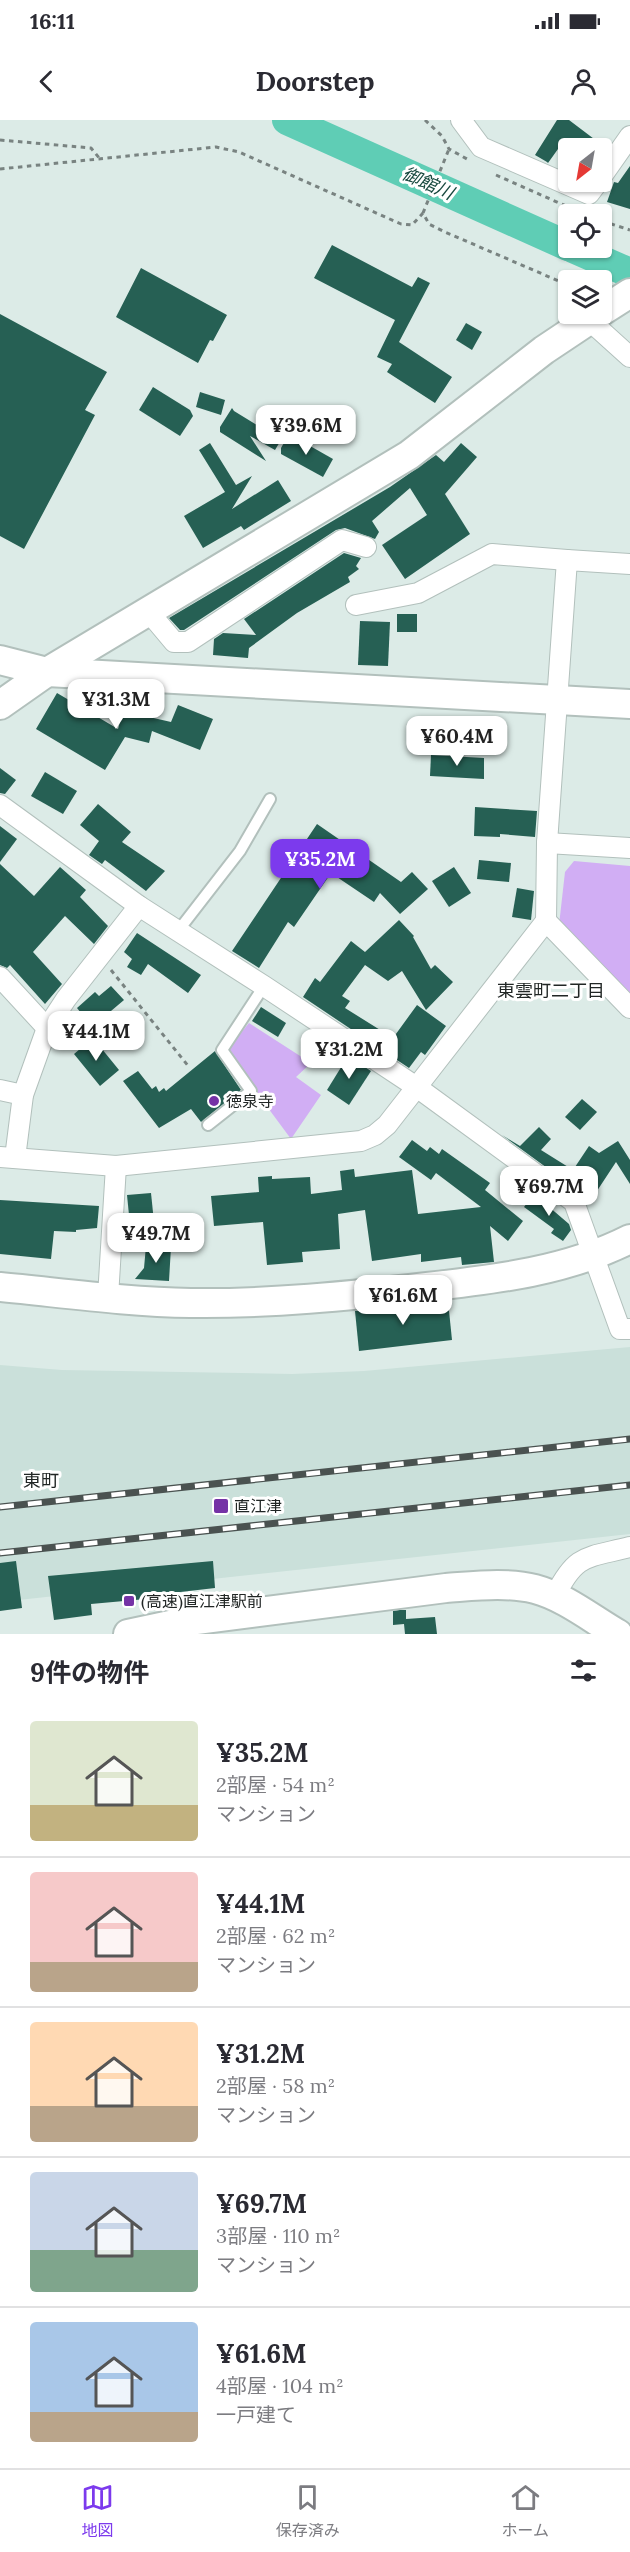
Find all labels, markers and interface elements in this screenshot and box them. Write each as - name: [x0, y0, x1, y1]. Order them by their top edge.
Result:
- text: 16:11: [30, 7, 75, 35]
- text: Doorstep: [256, 64, 374, 98]
- icon: back: [30, 65, 63, 98]
- icon: person: [567, 65, 600, 98]
- north arrow: [558, 138, 612, 192]
- map controls: [558, 138, 612, 324]
- water label: 御館川: [399, 162, 459, 205]
- button: locate: [558, 204, 612, 258]
- button: layers: [558, 270, 612, 324]
- pin: ¥39.6M: [257, 405, 355, 456]
- text: ¥39.6M: [270, 412, 342, 437]
- pin: ¥31.3M: [67, 679, 165, 730]
- text: ¥31.3M: [81, 686, 151, 711]
- pin: ¥60.4M: [408, 716, 506, 767]
- text: ¥60.4M: [420, 723, 494, 748]
- pin: ¥35.2M: [271, 839, 369, 890]
- text: ¥35.2M: [284, 846, 356, 871]
- district label: 東雲町二丁目: [497, 979, 605, 1002]
- pin: ¥44.1M: [47, 1011, 145, 1062]
- text: ¥44.1M: [62, 1018, 130, 1043]
- pin: ¥31.2M: [300, 1029, 398, 1080]
- text: ¥31.2M: [315, 1036, 383, 1061]
- place label: 徳泉寺: [226, 1091, 274, 1111]
- marker: 徳泉寺: [207, 1094, 221, 1108]
- pin: ¥69.7M: [500, 1166, 598, 1217]
- text: ¥69.7M: [514, 1173, 584, 1198]
- pin: ¥49.7M: [107, 1213, 205, 1264]
- text: ¥49.7M: [121, 1220, 191, 1245]
- pin: ¥61.6M: [354, 1275, 452, 1326]
- text: ¥61.6M: [368, 1282, 438, 1307]
- district label: 東町: [23, 1469, 59, 1492]
- place label: 直江津: [234, 1496, 282, 1516]
- marker: 直江津: [212, 1497, 230, 1515]
- place label: (高速)直江津駅前: [141, 1591, 263, 1612]
- marker: (高速)直江津駅前: [122, 1594, 136, 1608]
- icon: filters: [567, 1654, 600, 1687]
- text: 9件の物件: [30, 1656, 149, 1689]
- text: ¥35.2M: [216, 1736, 309, 1769]
- icon: home: [78, 1745, 150, 1817]
- text: 2部屋 · 54 m²: [216, 1772, 335, 1797]
- text: マンション: [216, 1801, 316, 1826]
- text: ¥44.1M: [216, 1887, 305, 1920]
- icon: home: [78, 1896, 150, 1968]
- text: 2部屋 · 62 m²: [216, 1923, 335, 1948]
- text: マンション: [216, 1952, 316, 1977]
- text: ¥31.2M: [216, 2037, 305, 2070]
- icon: home: [78, 2046, 150, 2118]
- text: 2部屋 · 58 m²: [216, 2073, 335, 2098]
- text: マンション: [216, 2102, 316, 2127]
- text: ¥69.7M: [216, 2187, 307, 2220]
- icon: home: [78, 2196, 150, 2268]
- text: 3部屋 · 110 m²: [216, 2223, 340, 2248]
- text: マンション: [216, 2252, 316, 2277]
- text: ¥61.6M: [216, 2337, 307, 2370]
- icon: home: [78, 2346, 150, 2418]
- text: 4部屋 · 104 m²: [216, 2373, 344, 2398]
- text: 一戸建て: [216, 2402, 296, 2427]
- tab: 地図: [81, 2481, 114, 2541]
- tab: 保存済み: [276, 2481, 340, 2541]
- tab: ホーム: [502, 2481, 549, 2541]

